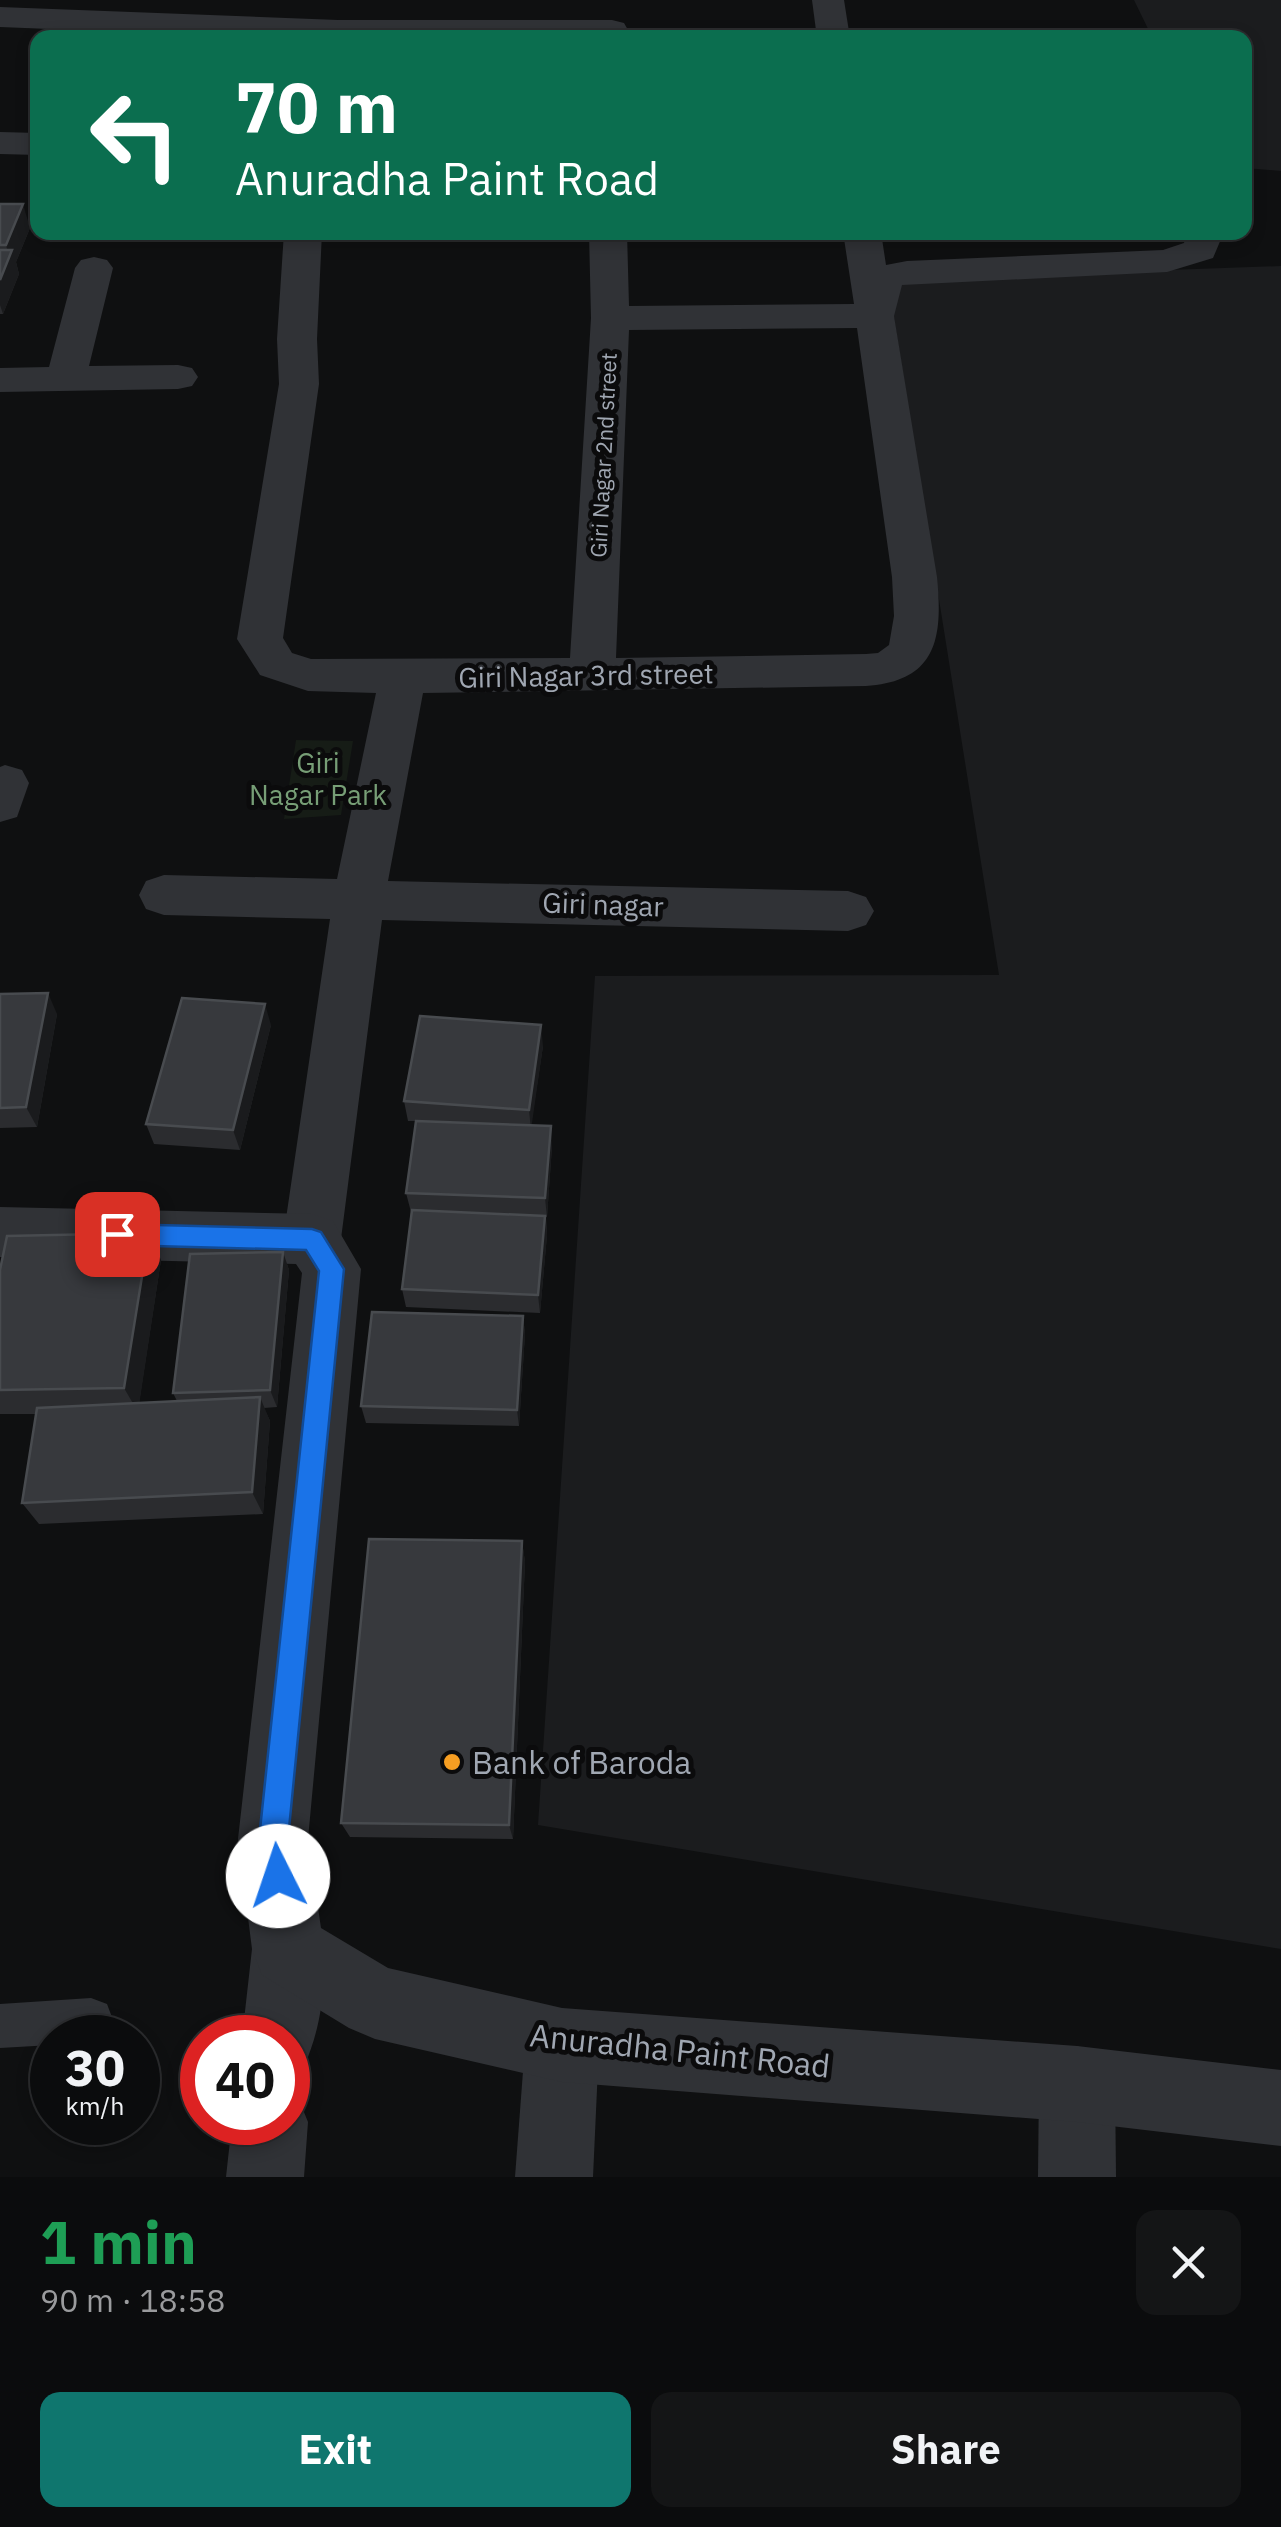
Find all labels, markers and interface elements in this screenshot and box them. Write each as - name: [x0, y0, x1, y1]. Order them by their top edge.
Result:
- text: 70 m: [235, 61, 398, 152]
- icon: left: [70, 70, 200, 200]
- text: Anuradha Paint Road: [235, 149, 659, 207]
- street label: Giri Nagar 2nd street: [583, 352, 623, 558]
- street label: Giri Nagar 3rd street: [458, 654, 714, 696]
- park label: Giri Nagar Park: [249, 744, 387, 813]
- street label: Giri nagar: [542, 883, 664, 925]
- pin: [75, 1192, 160, 1277]
- icon: arrive: [90, 1207, 145, 1262]
- place label: Bank of Baroda: [472, 1741, 691, 1783]
- marker: Bank of Baroda: [441, 1751, 463, 1773]
- position arrow: [226, 1824, 330, 1928]
- street label: Anuradha Paint Road: [528, 2013, 832, 2087]
- speed limit sign: 40: [180, 2015, 310, 2145]
- text: 30: [65, 2035, 125, 2100]
- text: km/h: [66, 2089, 124, 2122]
- text: 1 min: [40, 2202, 197, 2281]
- button: close: [1136, 2210, 1241, 2315]
- text: 90 m · 18:58: [40, 2279, 226, 2321]
- button: Exit: [40, 2392, 631, 2507]
- button: Share: [651, 2392, 1241, 2507]

